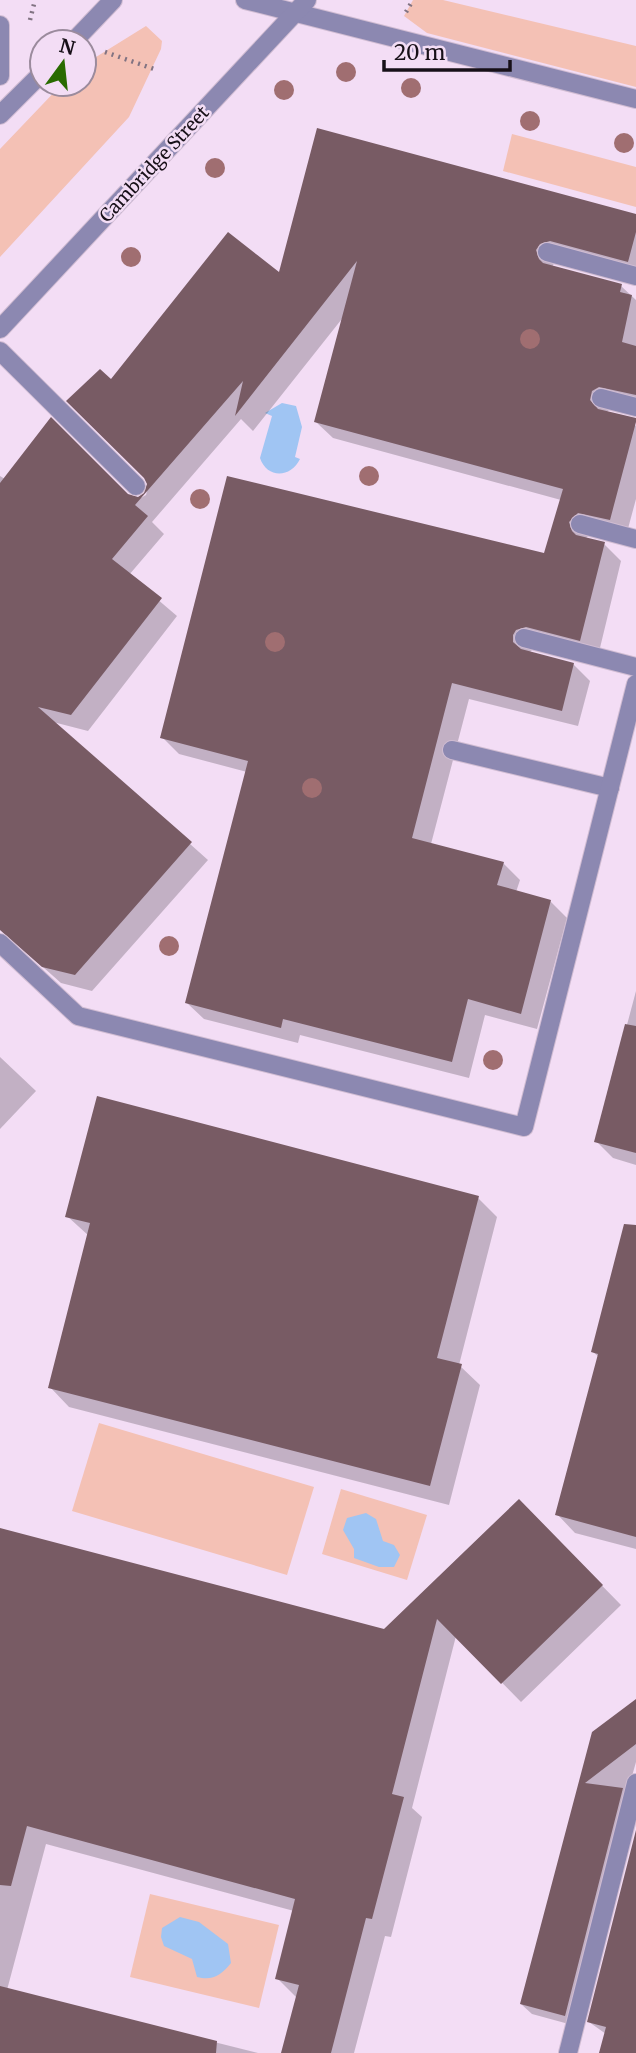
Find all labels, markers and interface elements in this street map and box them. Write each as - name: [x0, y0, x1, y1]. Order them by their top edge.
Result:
- north arrow: [28, 28, 98, 98]
- scale bar: [384, 28, 510, 72]
- text: N: [57, 33, 78, 60]
- text: 20 m: [394, 39, 446, 66]
- street label: Cambridge Street: [94, 101, 214, 227]

